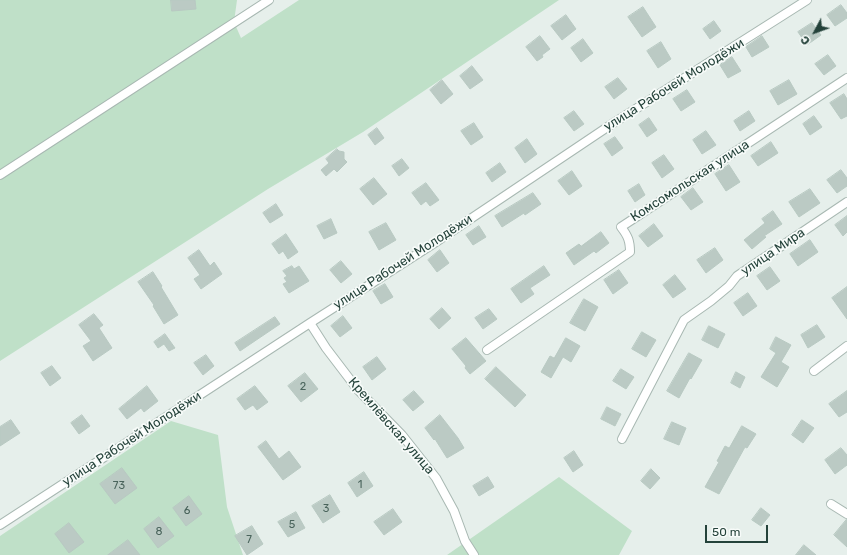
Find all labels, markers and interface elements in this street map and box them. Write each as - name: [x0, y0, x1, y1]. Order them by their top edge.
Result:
- north arrow: [795, 12, 835, 52]
- text: С: [798, 33, 813, 47]
- street label: улица Рабочей Молодёжи: [601, 35, 747, 135]
- street label: Комсомольская улица: [628, 137, 752, 225]
- street label: улица Рабочей Молодёжи: [331, 211, 475, 313]
- street label: улица Мира: [738, 225, 808, 279]
- street label: Кремлёвская улица: [345, 374, 437, 478]
- house number: 2: [300, 380, 306, 394]
- street label: улица Рабочей Молодёжи: [60, 388, 204, 490]
- house number: 1: [358, 478, 362, 492]
- house number: 73: [113, 479, 125, 493]
- house number: 3: [323, 502, 329, 516]
- house number: 6: [184, 504, 190, 518]
- scale bar: [707, 517, 770, 543]
- house number: 5: [289, 518, 295, 532]
- house number: 8: [156, 525, 162, 539]
- text: 50 m: [712, 525, 740, 539]
- house number: 7: [246, 533, 252, 547]

